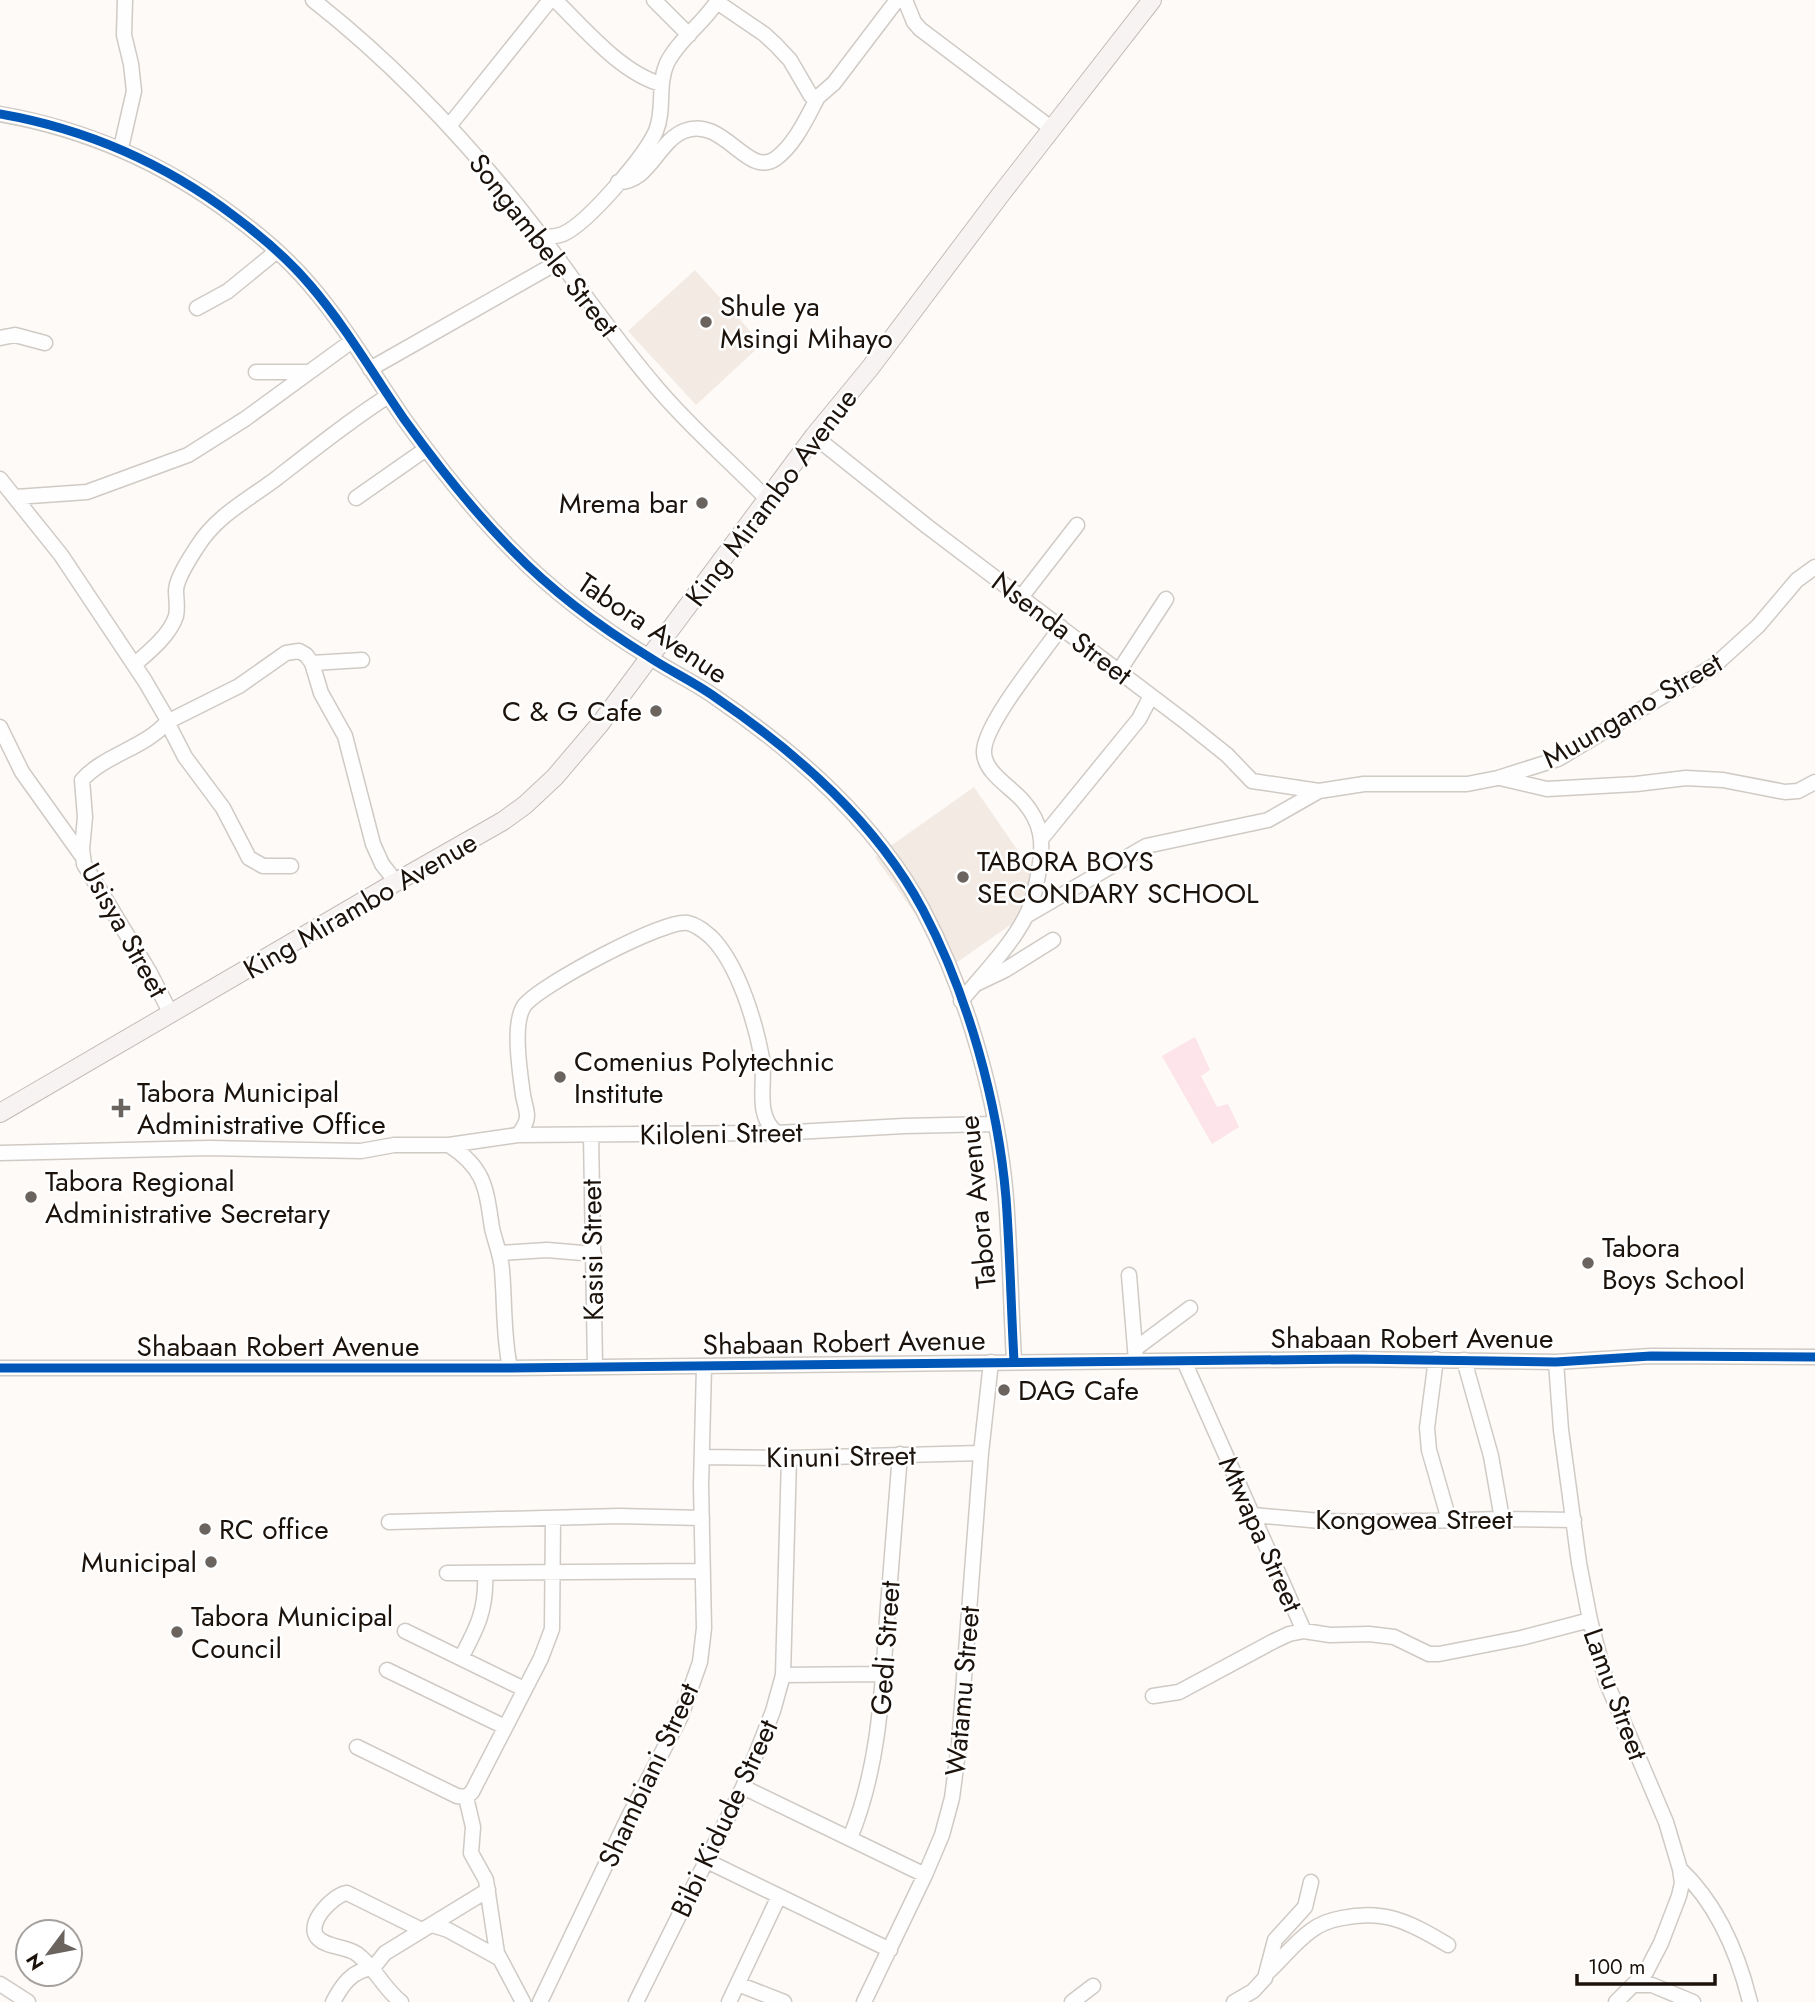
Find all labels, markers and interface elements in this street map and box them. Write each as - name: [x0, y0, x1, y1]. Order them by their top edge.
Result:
- street label: Songambele Street: [459, 145, 629, 346]
- place label: Shule ya Msingi Mihayo: [720, 286, 893, 359]
- marker: Shule ya Msingi Mihayo: [698, 314, 714, 330]
- street label: King Mirambo Avenue: [676, 380, 867, 615]
- place label: Mrema bar: [559, 483, 688, 524]
- marker: Mrema bar: [694, 495, 710, 511]
- street label: Nsenda Street: [983, 562, 1141, 695]
- street label: Tabora Avenue: [569, 563, 736, 694]
- street label: Muungano Street: [1535, 642, 1730, 779]
- place label: C & G Cafe: [502, 691, 642, 732]
- marker: C & G Cafe: [648, 703, 664, 719]
- street label: King Mirambo Avenue: [236, 822, 485, 989]
- place label: TABORA BOYS SECONDARY SCHOOL: [977, 841, 1259, 914]
- street label: Usisya Street: [71, 855, 179, 1005]
- marker: TABORA BOYS SECONDARY SCHOOL: [955, 869, 971, 885]
- place label: Comenius Polytechnic Institute: [574, 1041, 834, 1114]
- marker: Comenius Polytechnic Institute: [552, 1069, 568, 1085]
- place label: Tabora Municipal Administrative Office: [137, 1072, 386, 1145]
- marker: Tabora Municipal Administrative Office: [111, 1098, 131, 1118]
- street label: Kiloleni Street: [639, 1112, 803, 1155]
- street label: Tabora Avenue: [948, 1113, 1007, 1290]
- place label: Tabora Regional Administrative Secretary: [45, 1161, 331, 1234]
- street label: Kasisi Street: [571, 1179, 614, 1321]
- marker: Tabora Regional Administrative Secretary: [23, 1189, 39, 1205]
- place label: Tabora Boys School: [1602, 1227, 1745, 1300]
- marker: Tabora Boys School: [1580, 1255, 1596, 1271]
- street label: Shabaan Robert Avenue: [1271, 1318, 1553, 1359]
- street label: Shabaan Robert Avenue: [702, 1320, 986, 1365]
- street label: Shabaan Robert Avenue: [137, 1326, 419, 1367]
- place label: DAG Cafe: [1018, 1370, 1139, 1411]
- marker: DAG Cafe: [996, 1382, 1012, 1398]
- street label: Kinuni Street: [766, 1435, 916, 1478]
- street label: Mtwapa Street: [1208, 1450, 1313, 1619]
- street label: Kongowea Street: [1315, 1499, 1513, 1540]
- place label: RC office: [219, 1509, 329, 1550]
- marker: RC office: [197, 1521, 213, 1537]
- place label: Municipal: [81, 1542, 197, 1583]
- marker: Municipal: [203, 1554, 219, 1570]
- street label: Gedi Street: [860, 1579, 911, 1717]
- place label: Tabora Municipal Council: [191, 1596, 393, 1669]
- street label: Watamu Street: [935, 1604, 990, 1778]
- street label: Lamu Street: [1573, 1622, 1658, 1766]
- marker: Tabora Municipal Council: [169, 1624, 185, 1640]
- street label: Shambiani Street: [588, 1676, 709, 1874]
- street label: Bibi Kidude Street: [661, 1712, 788, 1924]
- north arrow: [14, 1918, 84, 1988]
- scale bar: [1577, 1942, 1715, 1986]
- text: N: [20, 1948, 50, 1975]
- text: 100 m: [1588, 1952, 1645, 1982]

